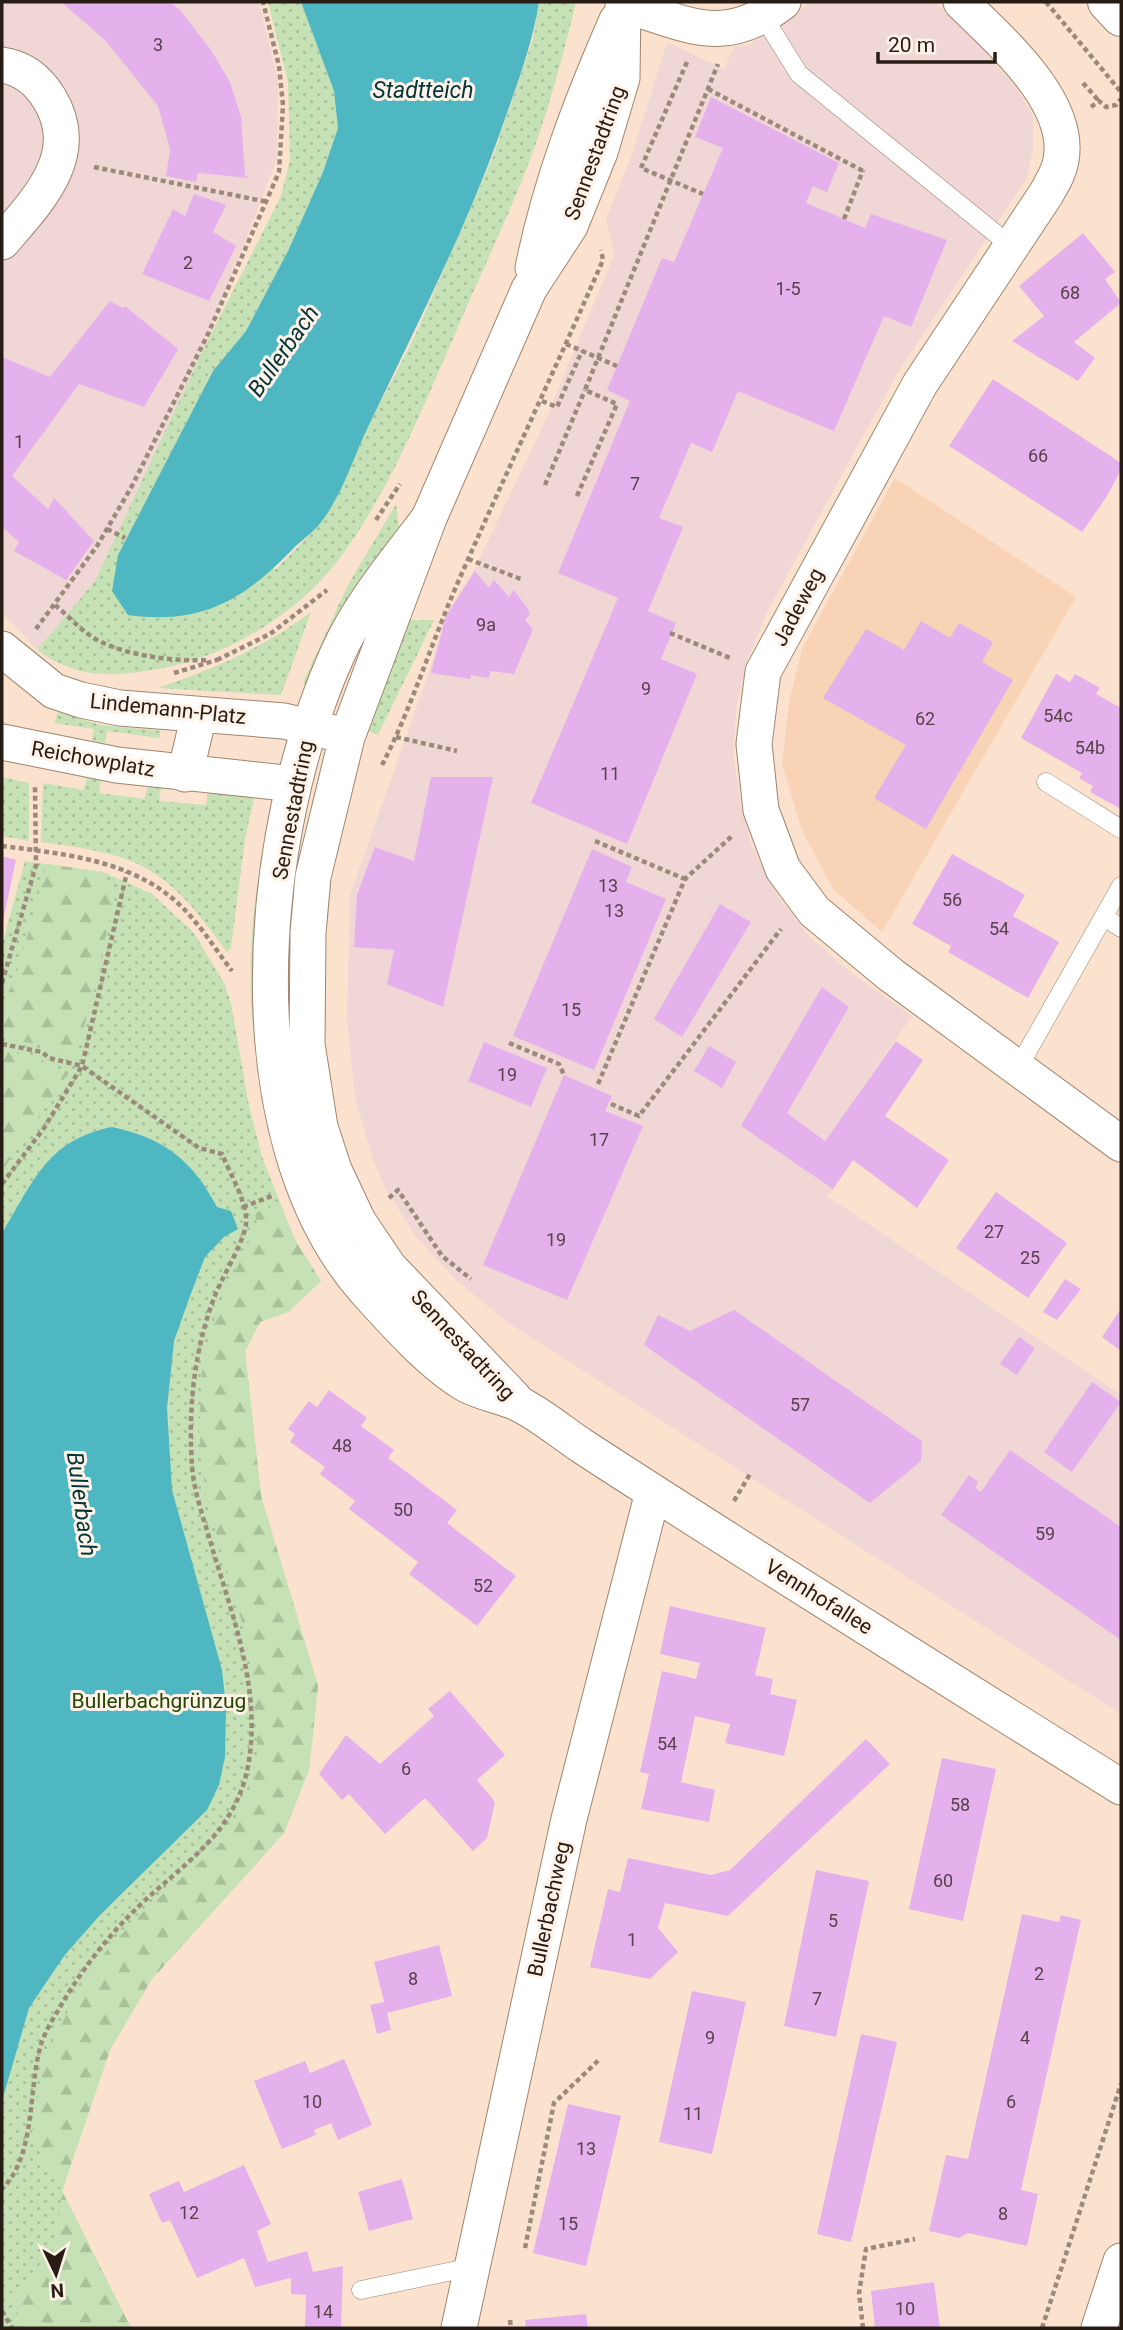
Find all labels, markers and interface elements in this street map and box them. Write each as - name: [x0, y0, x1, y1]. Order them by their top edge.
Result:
- scale bar: [878, 21, 995, 65]
- text: 20 m: [888, 33, 935, 57]
- house number: 3: [153, 34, 163, 55]
- water label: Stadtteich: [372, 77, 474, 104]
- street label: Sennestadtring: [560, 82, 630, 224]
- house number: 2: [183, 252, 193, 273]
- house number: 1-5: [775, 278, 801, 299]
- house number: 68: [1060, 282, 1080, 303]
- water label: Bullerbach: [242, 301, 325, 402]
- house number: 1: [14, 431, 24, 452]
- house number: 66: [1028, 445, 1048, 466]
- house number: 7: [630, 473, 640, 494]
- street label: Jadeweg: [768, 564, 828, 650]
- house number: 9a: [476, 614, 496, 635]
- house number: 9: [641, 678, 651, 699]
- street label: Lindemann-Platz: [89, 689, 247, 729]
- house number: 54c: [1043, 705, 1073, 726]
- house number: 62: [915, 708, 935, 729]
- street label: Reichowplatz: [29, 736, 157, 782]
- house number: 54b: [1075, 737, 1105, 758]
- street label: Sennestadtring: [268, 738, 318, 882]
- house number: 11: [600, 763, 620, 784]
- house number: 13: [598, 875, 618, 896]
- house number: 56: [942, 889, 962, 910]
- house number: 13: [604, 900, 624, 921]
- house number: 54: [989, 918, 1009, 939]
- house number: 15: [561, 999, 581, 1020]
- house number: 19: [497, 1064, 517, 1085]
- house number: 17: [589, 1129, 609, 1150]
- house number: 27: [984, 1221, 1004, 1242]
- house number: 19: [546, 1229, 566, 1250]
- house number: 25: [1020, 1247, 1040, 1268]
- street label: Sennestadtring: [406, 1285, 520, 1405]
- house number: 57: [790, 1394, 810, 1415]
- house number: 48: [332, 1435, 352, 1456]
- water label: Bullerbach: [61, 1450, 102, 1558]
- house number: 50: [393, 1499, 413, 1520]
- house number: 59: [1035, 1523, 1055, 1544]
- street label: Vennhofallee: [761, 1554, 877, 1640]
- house number: 52: [473, 1575, 493, 1596]
- park label: Bullerbachgrünzug: [72, 1689, 246, 1713]
- house number: 54: [657, 1733, 677, 1754]
- house number: 6: [401, 1758, 411, 1779]
- house number: 58: [950, 1794, 970, 1815]
- street label: Bullerbachweg: [523, 1839, 575, 1979]
- house number: 60: [933, 1870, 953, 1891]
- house number: 5: [828, 1910, 838, 1931]
- house number: 1: [627, 1929, 637, 1950]
- house number: 2: [1034, 1963, 1044, 1984]
- house number: 8: [408, 1968, 418, 1989]
- house number: 7: [812, 1988, 822, 2009]
- house number: 9: [705, 2027, 715, 2048]
- house number: 4: [1020, 2027, 1030, 2048]
- house number: 10: [302, 2091, 322, 2112]
- house number: 6: [1006, 2091, 1016, 2112]
- house number: 11: [683, 2103, 703, 2124]
- house number: 13: [576, 2138, 596, 2159]
- house number: 12: [179, 2202, 199, 2223]
- house number: 8: [998, 2203, 1008, 2224]
- house number: 15: [558, 2213, 578, 2234]
- north arrow: [21, 2239, 91, 2309]
- text: N: [50, 2279, 65, 2302]
- house number: 10: [895, 2298, 915, 2319]
- house number: 14: [313, 2301, 333, 2322]

